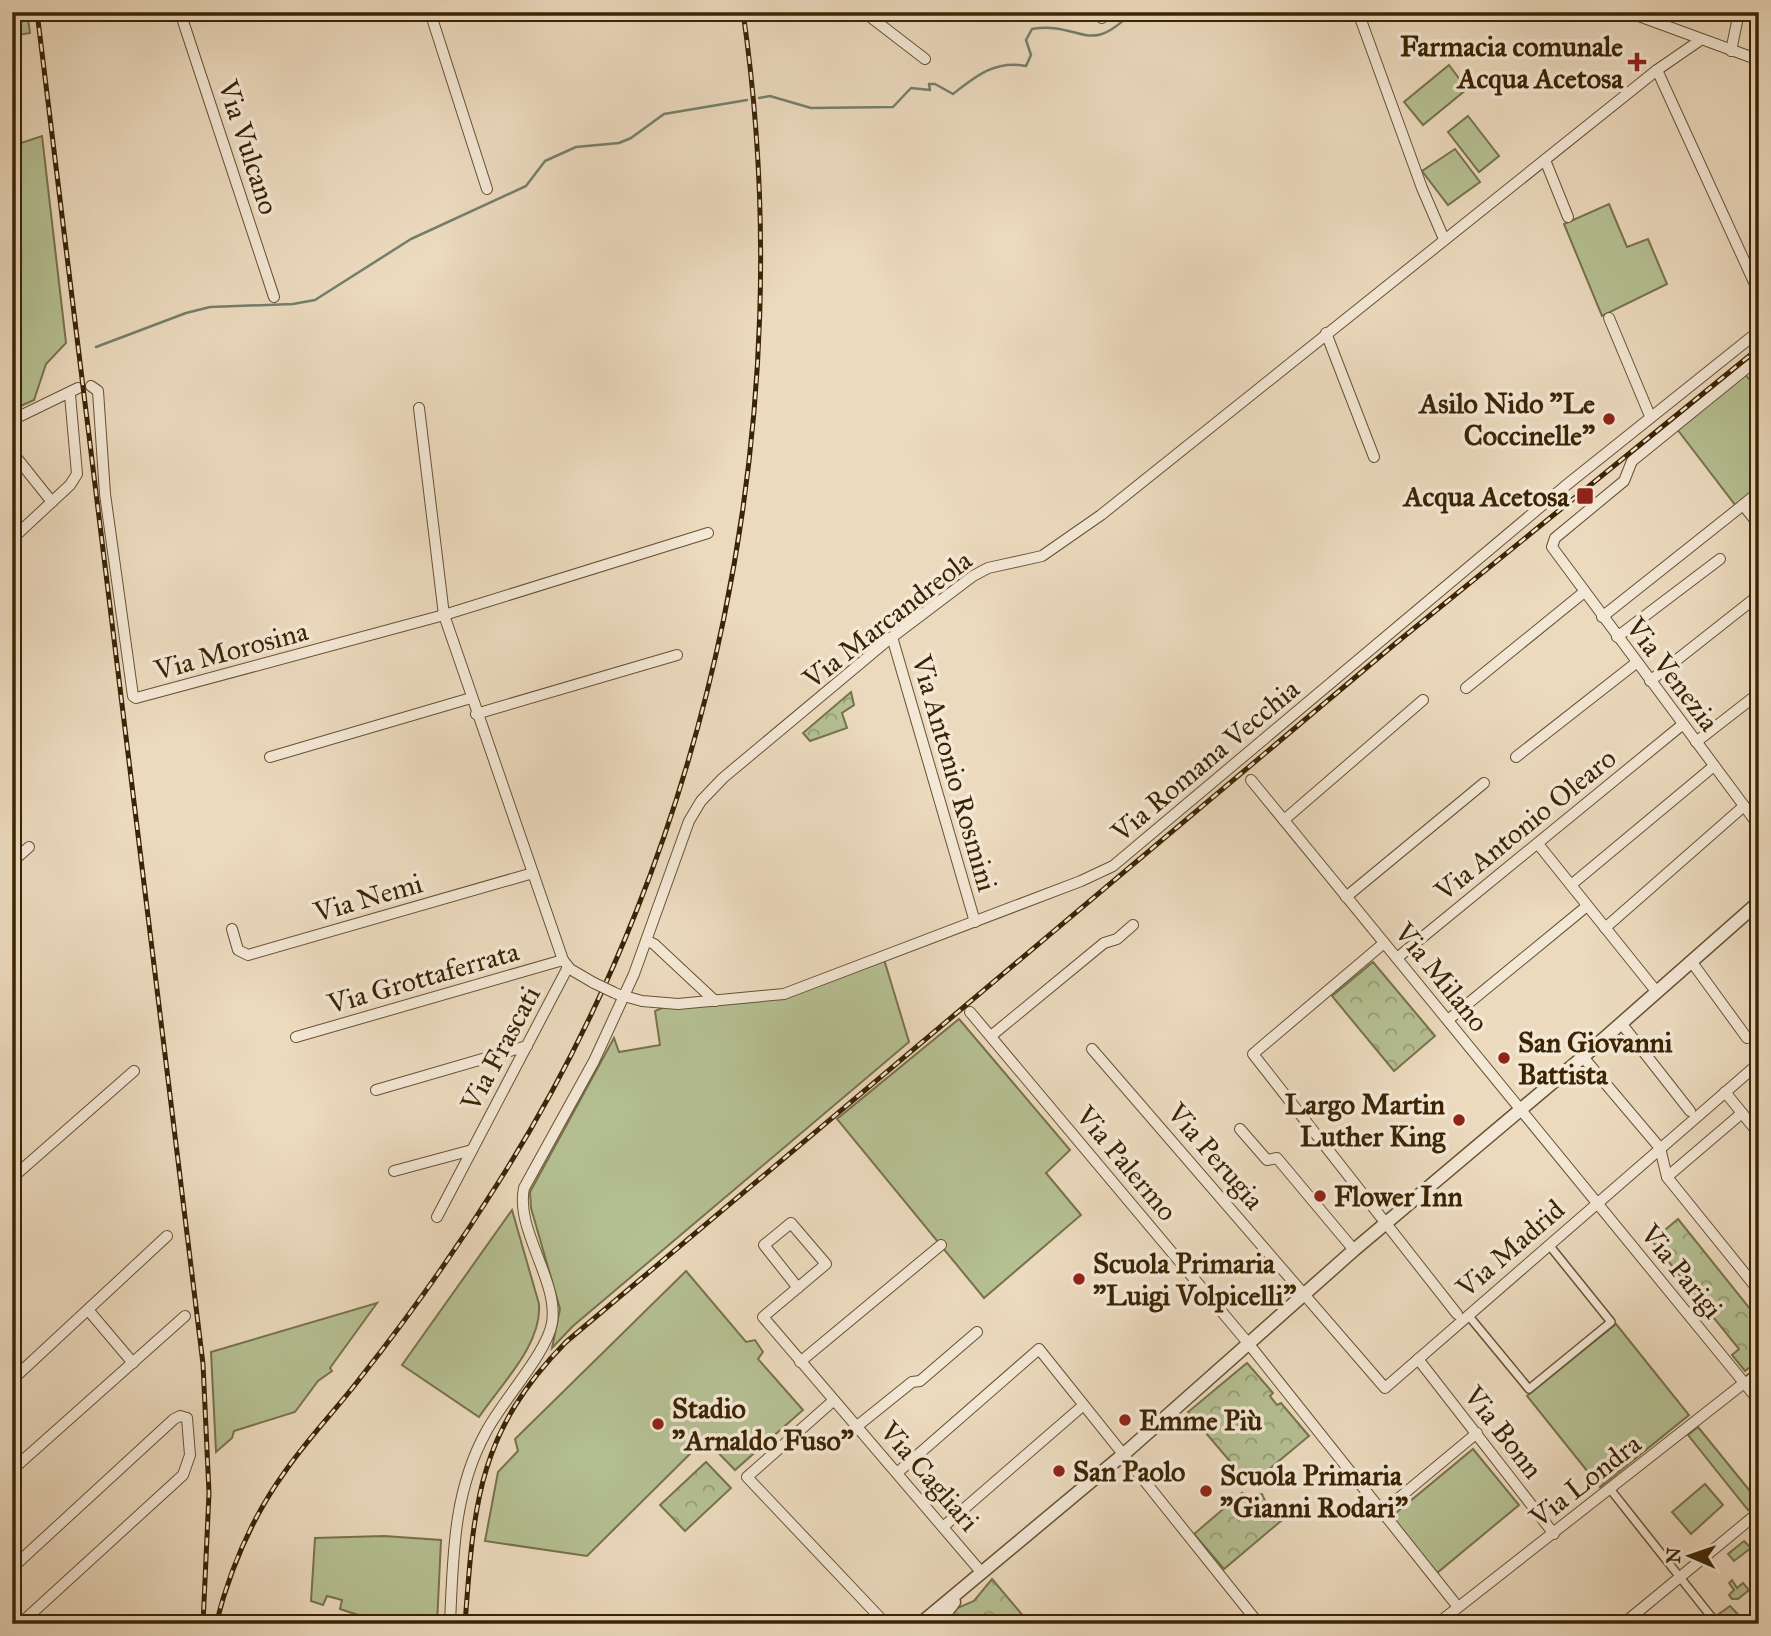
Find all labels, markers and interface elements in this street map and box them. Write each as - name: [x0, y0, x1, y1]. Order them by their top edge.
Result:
- place label: Farmacia comunale Acqua Acetosa: [1400, 29, 1624, 96]
- marker: Farmacia comunale Acqua Acetosa: [1629, 54, 1645, 70]
- street label: Via Vulcano: [210, 75, 287, 219]
- place label: Asilo Nido "Le Coccinelle": [1417, 386, 1595, 453]
- marker: Asilo Nido "Le Coccinelle": [1601, 411, 1617, 427]
- place label: Acqua Acetosa: [1402, 479, 1570, 514]
- marker: Acqua Acetosa: [1575, 486, 1595, 506]
- street label: Via Marcandreola: [795, 543, 979, 697]
- street label: Via Venezia: [1618, 610, 1727, 738]
- street label: Via Morosina: [150, 613, 312, 688]
- street label: Via Antonio Rosmini: [904, 650, 1005, 896]
- street label: Via Romana Vecchia: [1103, 671, 1307, 850]
- street label: Via Antonio Olearo: [1427, 741, 1623, 909]
- street label: Via Nemi: [309, 865, 427, 930]
- street label: Via Milano: [1386, 915, 1496, 1039]
- street label: Via Grottaferrata: [323, 933, 523, 1022]
- street label: Via Frascati: [452, 980, 548, 1118]
- place label: San Giovanni Battista: [1518, 1025, 1673, 1092]
- marker: San Giovanni Battista: [1496, 1050, 1512, 1066]
- place label: Largo Martin Luther King: [1285, 1087, 1446, 1154]
- street label: Via Perugia: [1159, 1095, 1272, 1217]
- street label: Via Palermo: [1068, 1098, 1185, 1228]
- marker: Largo Martin Luther King: [1451, 1112, 1467, 1128]
- place label: Flower Inn: [1334, 1179, 1463, 1214]
- marker: Flower Inn: [1312, 1188, 1328, 1204]
- street label: Via Madrid: [1448, 1192, 1572, 1306]
- street label: Via Parigi: [1632, 1216, 1730, 1326]
- place label: Scuola Primaria "Luigi Volpicelli": [1093, 1246, 1296, 1313]
- marker: Scuola Primaria "Luigi Volpicelli": [1071, 1271, 1087, 1287]
- street label: Via Bonn: [1456, 1378, 1551, 1486]
- place label: Stadio "Arnaldo Fuso": [672, 1391, 854, 1458]
- place label: Emme Più: [1139, 1403, 1262, 1438]
- marker: Emme Più: [1117, 1412, 1133, 1428]
- street label: Via Cagliari: [872, 1413, 987, 1539]
- marker: Stadio "Arnaldo Fuso": [650, 1416, 666, 1432]
- street label: Via Londra: [1522, 1426, 1648, 1535]
- place label: San Paolo: [1073, 1454, 1185, 1489]
- place label: Scuola Primaria "Gianni Rodari": [1220, 1458, 1408, 1525]
- marker: San Paolo: [1051, 1463, 1067, 1479]
- marker: Scuola Primaria "Gianni Rodari": [1198, 1483, 1214, 1499]
- north arrow: [1656, 1520, 1726, 1590]
- text: N: [1662, 1547, 1685, 1564]

